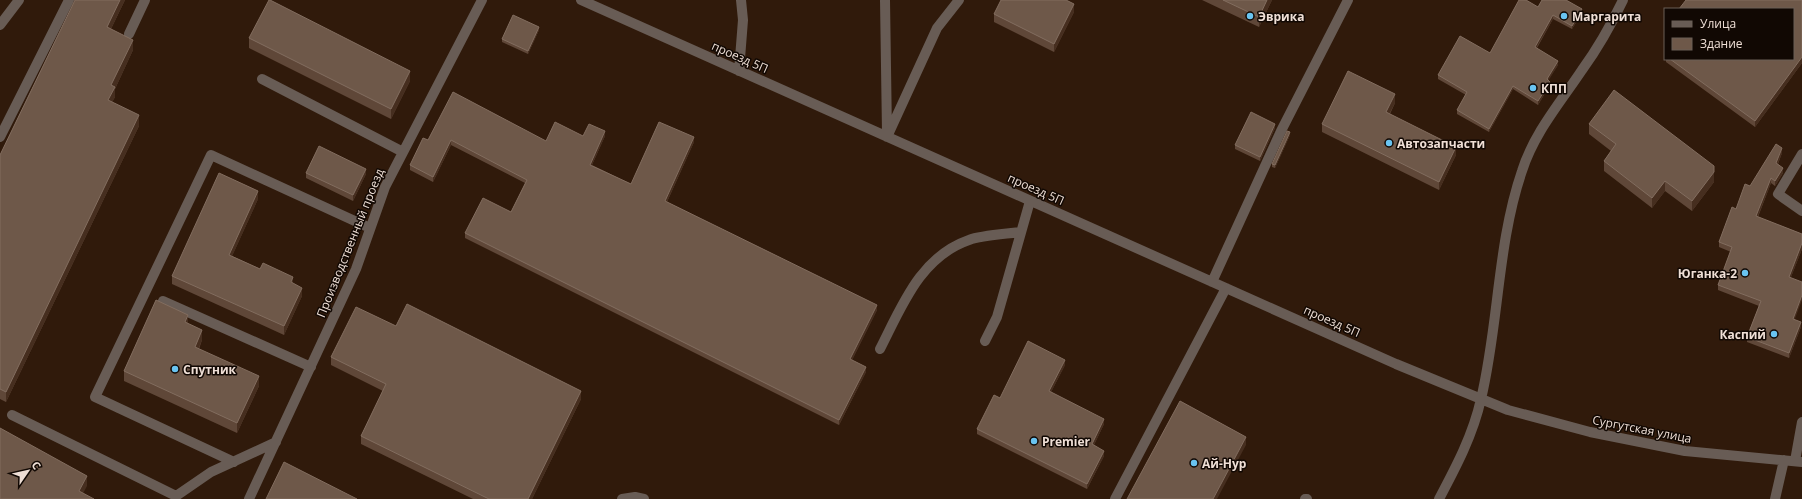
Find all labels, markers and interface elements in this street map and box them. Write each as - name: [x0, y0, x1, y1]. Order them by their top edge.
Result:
- place label: Эврика: [1258, 8, 1304, 25]
- place label: Маргарита: [1572, 8, 1641, 25]
- legend: [1664, 8, 1794, 60]
- marker: Эврика: [1245, 11, 1255, 21]
- marker: Маргарита: [1559, 11, 1569, 21]
- text: Улица: [1700, 15, 1736, 32]
- text: Здание: [1700, 35, 1743, 52]
- street label: проезд 5П: [709, 37, 771, 77]
- place label: КПП: [1541, 80, 1567, 97]
- marker: КПП: [1528, 83, 1538, 93]
- place label: Автозапчасти: [1397, 135, 1485, 152]
- marker: Автозапчасти: [1384, 138, 1394, 148]
- street label: Производственный проезд: [312, 166, 388, 320]
- street label: проезд 5П: [1005, 169, 1067, 209]
- place label: Юганка-2: [1678, 265, 1737, 282]
- marker: Юганка-2: [1740, 268, 1750, 278]
- street label: проезд 5П: [1301, 301, 1363, 341]
- place label: Каспий: [1719, 326, 1766, 343]
- marker: Каспий: [1769, 329, 1779, 339]
- place label: Спутник: [183, 361, 237, 378]
- marker: Спутник: [170, 364, 180, 374]
- street label: Сургутская улица: [1591, 411, 1693, 447]
- place label: Premier: [1042, 433, 1091, 450]
- marker: Premier: [1029, 436, 1039, 446]
- north arrow: [8, 451, 48, 491]
- place label: Ай-Нур: [1202, 455, 1247, 472]
- text: С: [29, 458, 45, 472]
- marker: Ай-Нур: [1189, 458, 1199, 468]

